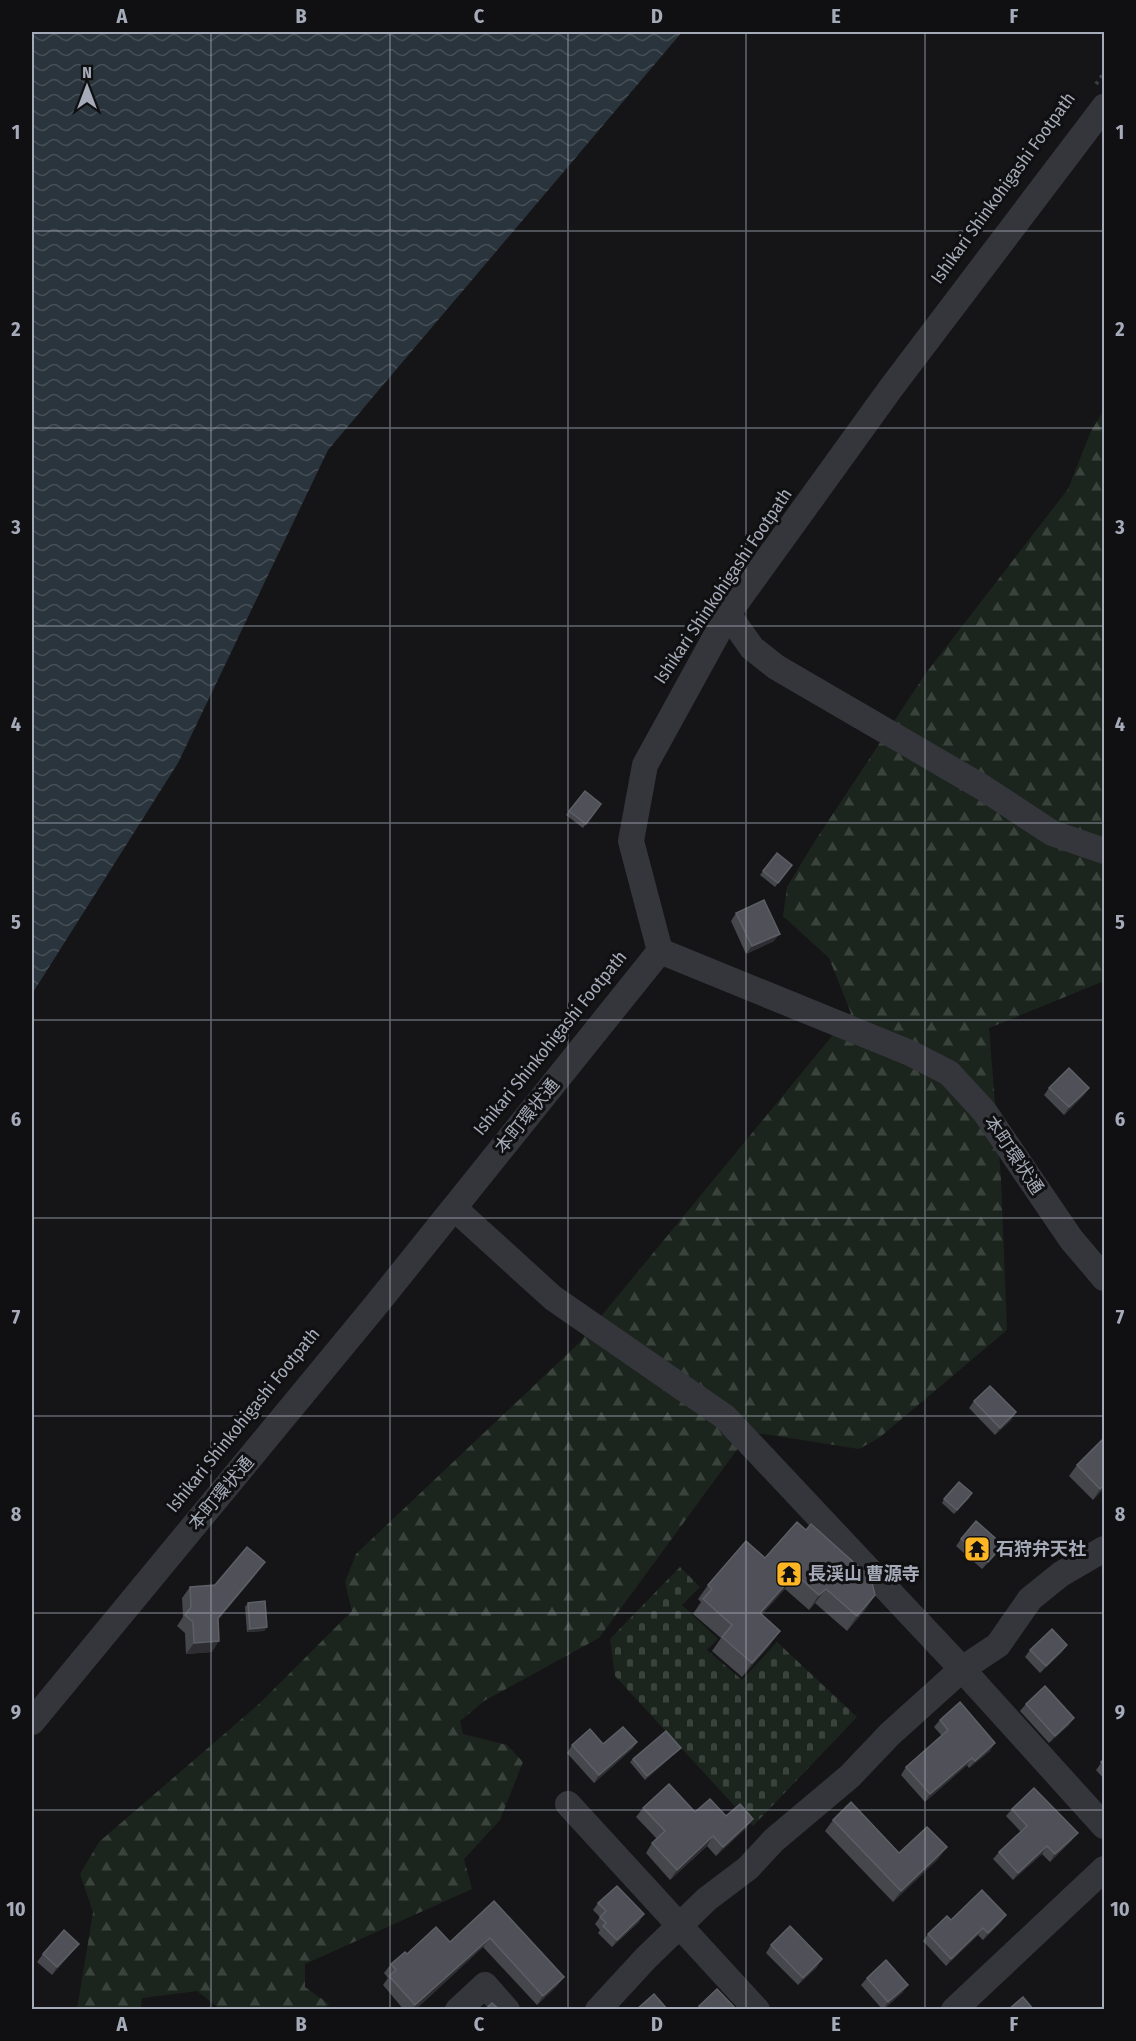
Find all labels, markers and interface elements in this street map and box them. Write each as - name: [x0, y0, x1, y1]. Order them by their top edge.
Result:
- text: A: [116, 4, 129, 28]
- text: B: [295, 4, 307, 28]
- text: C: [474, 4, 485, 28]
- text: D: [651, 4, 663, 28]
- text: E: [831, 4, 841, 28]
- text: F: [1010, 4, 1019, 28]
- north arrow: [57, 57, 117, 117]
- text: N: [82, 63, 92, 82]
- street label: Ishikari Shinkohigashi Footpath: [926, 88, 1080, 288]
- text: 1: [12, 120, 20, 144]
- text: 1: [1116, 120, 1124, 144]
- text: 2: [10, 317, 21, 341]
- text: 2: [1114, 317, 1125, 341]
- street label: Ishikari Shinkohigashi Footpath: [649, 484, 797, 688]
- text: 3: [10, 515, 21, 539]
- text: 3: [1114, 515, 1125, 539]
- text: 4: [11, 712, 21, 736]
- text: 4: [1115, 712, 1125, 736]
- text: 5: [11, 910, 21, 934]
- text: 5: [1115, 910, 1125, 934]
- street label: Ishikari Shinkohigashi Footpath: [469, 946, 631, 1140]
- street label: 本町環状通: [490, 1074, 564, 1158]
- text: 6: [11, 1107, 21, 1131]
- text: 6: [1115, 1107, 1125, 1131]
- street label: 本町環状通: [980, 1112, 1048, 1198]
- text: 7: [12, 1305, 21, 1329]
- text: 7: [1116, 1305, 1125, 1329]
- street label: Ishikari Shinkohigashi Footpath: [162, 1323, 324, 1517]
- street label: 本町環状通: [184, 1451, 258, 1535]
- text: 8: [11, 1502, 22, 1526]
- text: 8: [1115, 1502, 1126, 1526]
- temple icon: 石狩弁天社: [962, 1534, 992, 1564]
- place label: 石狩弁天社: [996, 1538, 1086, 1560]
- temple icon: 長渓山 曹源寺: [774, 1559, 804, 1589]
- place label: 長渓山 曹源寺: [808, 1563, 920, 1585]
- text: 9: [11, 1700, 21, 1724]
- text: 9: [1115, 1700, 1125, 1724]
- text: 10: [6, 1897, 26, 1921]
- text: 10: [1110, 1897, 1130, 1921]
- text: A: [116, 2012, 129, 2036]
- text: B: [295, 2012, 307, 2036]
- text: C: [474, 2012, 485, 2036]
- text: D: [651, 2012, 663, 2036]
- text: E: [831, 2012, 841, 2036]
- text: F: [1010, 2012, 1019, 2036]

